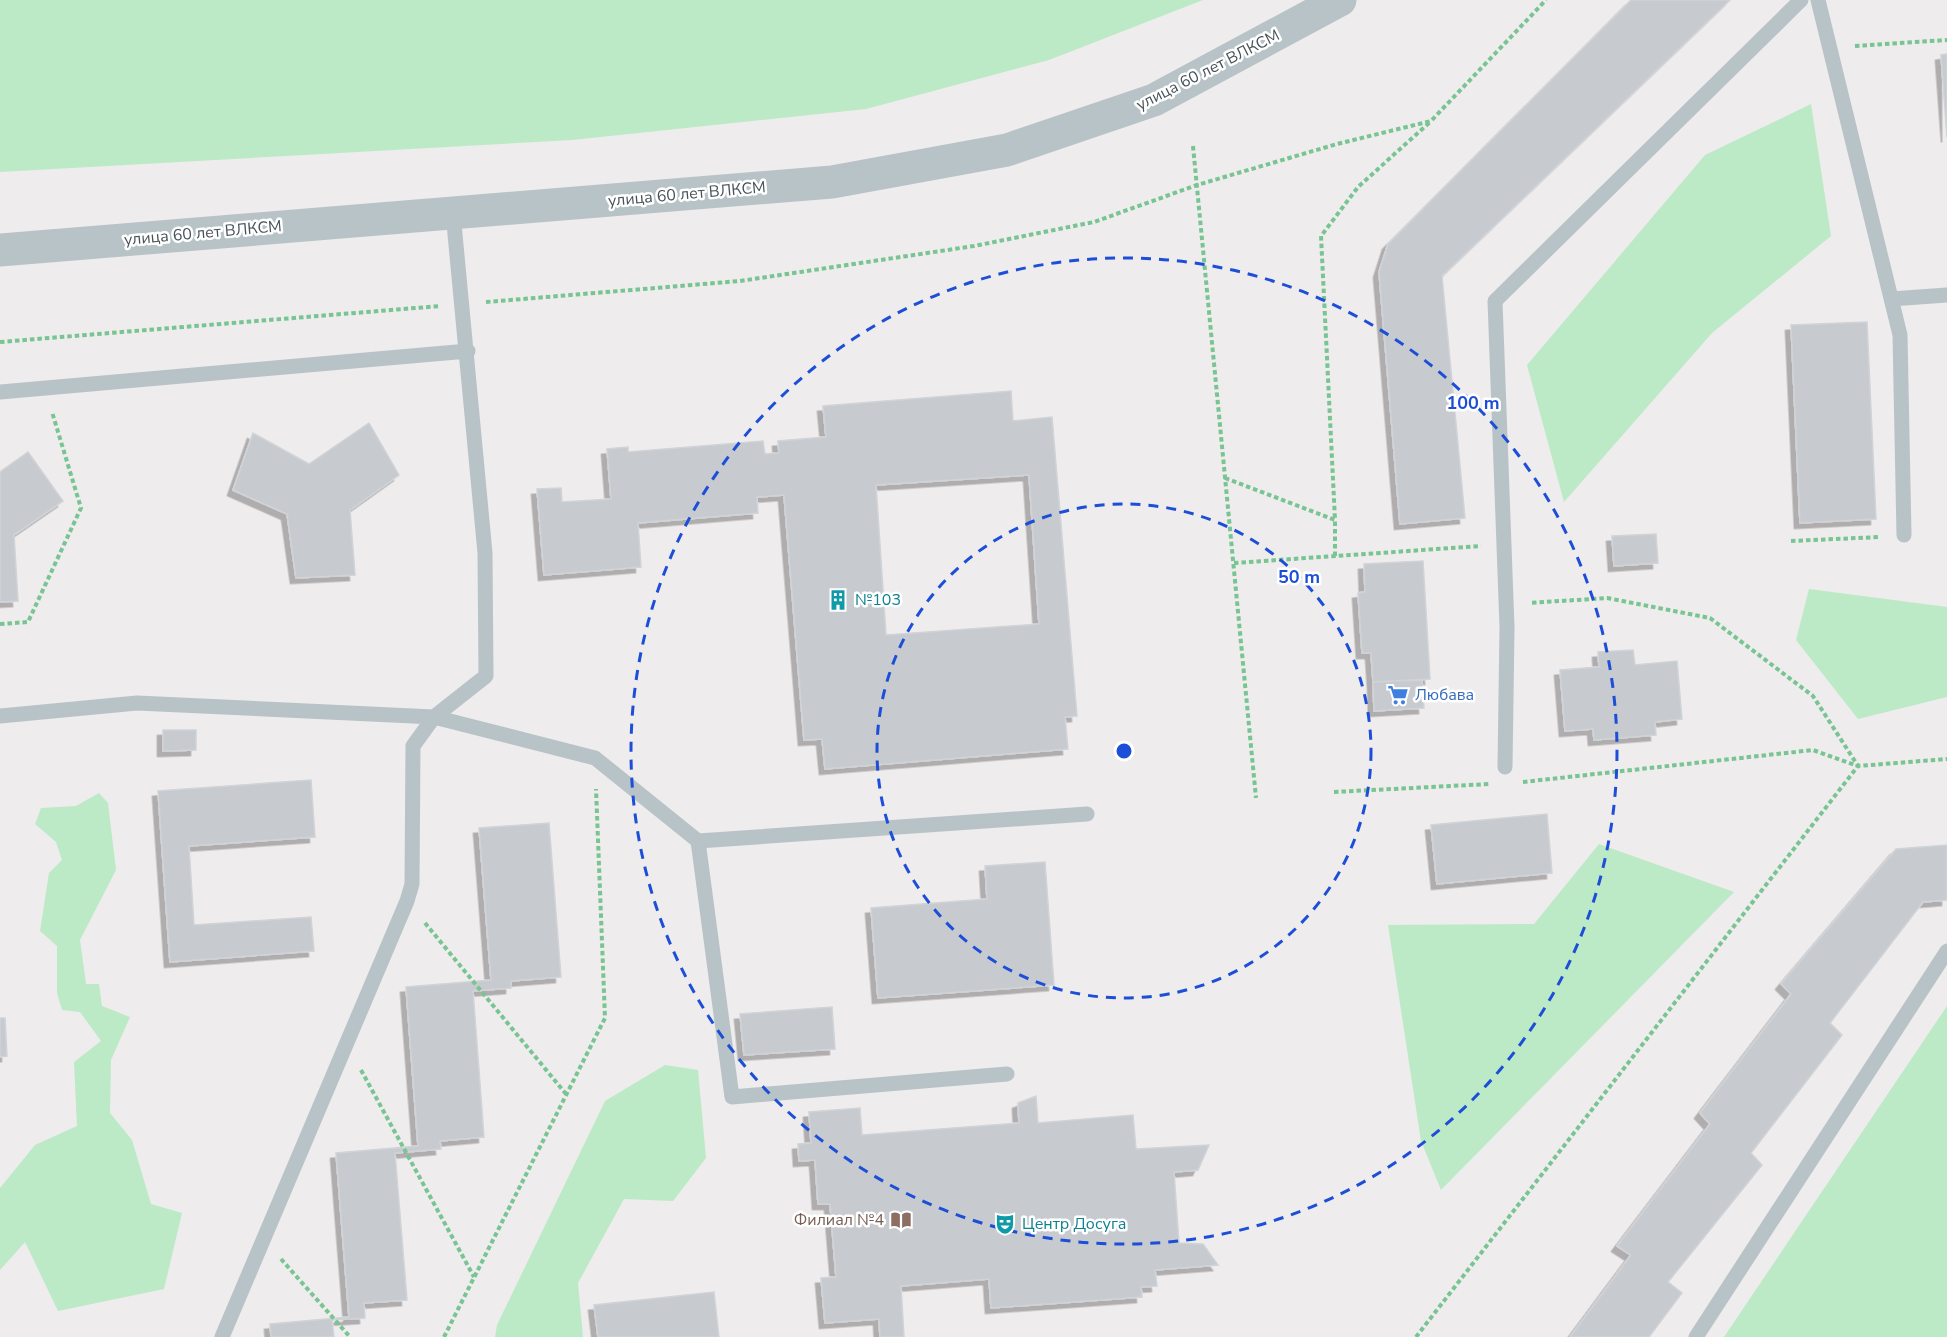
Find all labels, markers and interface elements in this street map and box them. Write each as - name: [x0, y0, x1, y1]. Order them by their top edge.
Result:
- street label: улица 60 лет ВЛКСМ: [1133, 24, 1283, 116]
- street label: улица 60 лет ВЛКСМ: [607, 176, 767, 212]
- street label: улица 60 лет ВЛКСМ: [123, 215, 283, 251]
- text: 100 m: [1446, 391, 1500, 415]
- text: 50 m: [1278, 565, 1320, 589]
- building icon: №103: [826, 588, 850, 612]
- place label: №103: [855, 589, 901, 611]
- supermarket icon: Любава: [1386, 683, 1410, 707]
- place label: Любава: [1415, 684, 1474, 706]
- centre of rings: [1114, 741, 1134, 761]
- library icon: Филиал №4: [889, 1208, 913, 1232]
- place label: Филиал №4: [794, 1209, 884, 1231]
- theatre icon: Центр Досуга: [993, 1212, 1017, 1236]
- place label: Центр Досуга: [1022, 1213, 1126, 1235]

